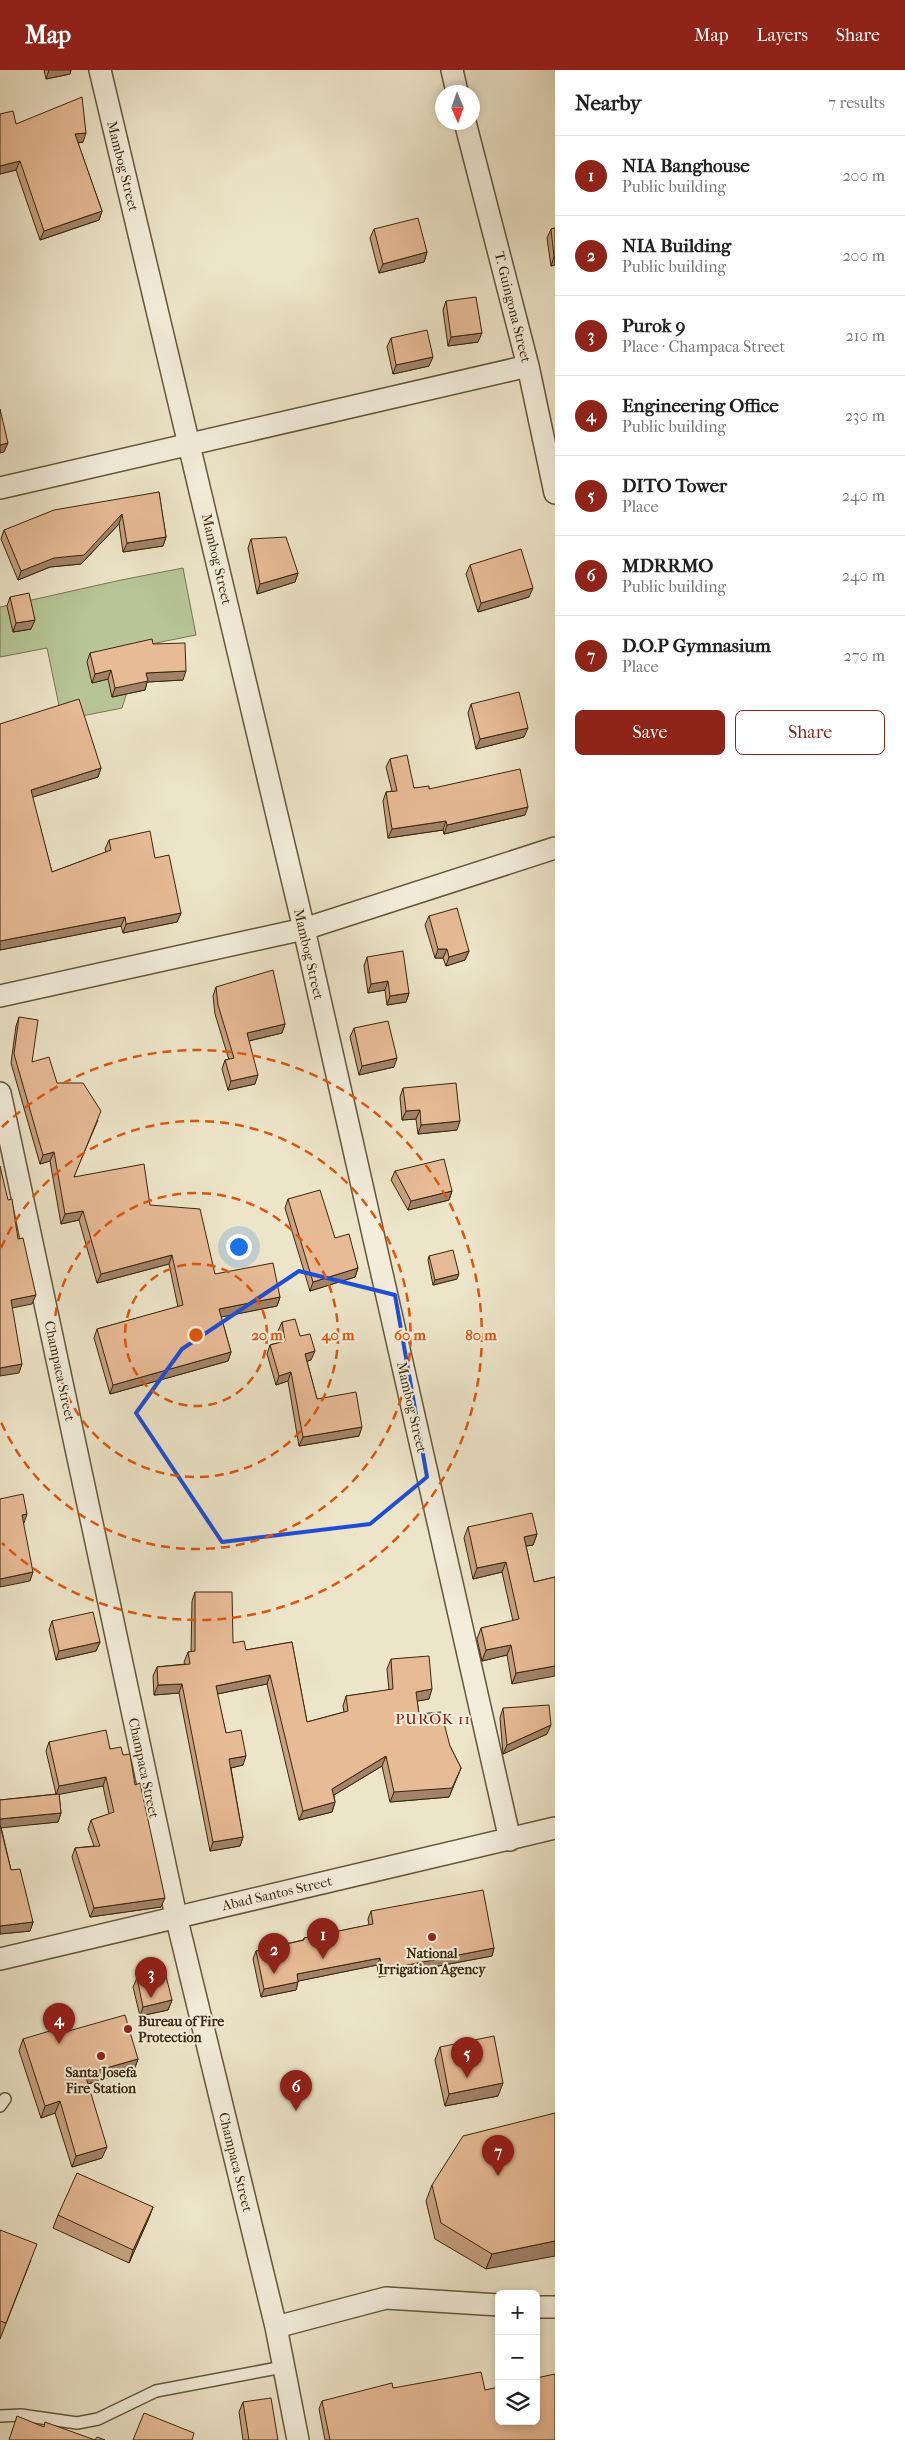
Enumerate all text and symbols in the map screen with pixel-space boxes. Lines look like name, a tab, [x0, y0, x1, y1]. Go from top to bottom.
text: Map	[25, 21, 71, 49]
text: Map	[694, 25, 728, 46]
text: Layers	[756, 25, 808, 46]
text: Share	[836, 25, 880, 46]
north arrow	[435, 85, 480, 130]
text: Nearby	[575, 91, 641, 115]
text: 7 results	[828, 93, 885, 112]
street label: Mambog Street	[103, 119, 142, 213]
text: NIA Banghouse	[622, 155, 750, 177]
text: 1	[588, 166, 594, 185]
text: 200 m	[842, 166, 885, 185]
text: Public building	[622, 177, 726, 196]
text: NIA Building	[622, 235, 731, 257]
text: 2	[587, 246, 595, 265]
text: 200 m	[842, 246, 885, 265]
street label: T. Guingona Street	[491, 250, 535, 364]
text: Public building	[622, 257, 726, 276]
text: Purok 9	[622, 315, 686, 337]
text: 3	[588, 326, 594, 345]
text: 210 m	[846, 326, 885, 345]
text: Place · Champaca Street	[622, 337, 785, 356]
text: Engineering Office	[622, 395, 779, 417]
text: 4	[586, 406, 596, 425]
text: 230 m	[845, 406, 885, 425]
text: Public building	[622, 417, 726, 436]
text: DITO Tower	[622, 475, 727, 497]
text: 5	[588, 486, 594, 505]
text: 240 m	[842, 486, 885, 505]
text: Place	[622, 497, 658, 516]
street label: Mambog Street	[198, 512, 235, 606]
text: MDRRMO	[622, 555, 713, 577]
text: 6	[587, 566, 595, 585]
text: 240 m	[842, 566, 885, 585]
text: Public building	[622, 577, 726, 596]
text: D.O.P Gymnasium	[622, 635, 771, 657]
text: 7	[587, 646, 595, 665]
text: 270 m	[844, 646, 885, 665]
text: Place	[622, 657, 658, 676]
button: Save	[575, 710, 725, 755]
button: Share	[735, 710, 885, 755]
street label: Mambog Street	[290, 907, 327, 1001]
your location	[226, 1234, 252, 1260]
street label: Champaca Street	[41, 1319, 78, 1423]
centre of rings	[187, 1326, 205, 1344]
text: 20 m	[251, 1326, 283, 1344]
text: 40 m	[321, 1326, 355, 1344]
text: 60 m	[394, 1326, 427, 1344]
text: 80 m	[465, 1326, 497, 1344]
street label: Mambog Street	[393, 1360, 430, 1454]
district label: PUROK 11	[395, 1710, 471, 1728]
street label: Champaca Street	[125, 1716, 162, 1820]
street label: Abad Santos Street	[219, 1873, 334, 1915]
pin: 1	[307, 1918, 339, 1959]
marker: National Irrigation Agency	[426, 1931, 438, 1943]
pin: 2	[258, 1933, 290, 1974]
place label: National Irrigation Agency	[378, 1945, 487, 1978]
pin: 3	[135, 1957, 167, 1998]
pin: 4	[43, 2003, 75, 2044]
place label: Bureau of Fire Protection	[138, 2013, 224, 2046]
marker: Bureau of Fire Protection	[122, 2023, 134, 2035]
pin: 5	[451, 2037, 483, 2078]
marker: Santa Josefa Fire Station	[95, 2050, 107, 2062]
place label: Santa Josefa Fire Station	[65, 2064, 137, 2097]
pin: 6	[280, 2070, 312, 2111]
street label: Champaca Street	[215, 2111, 256, 2214]
pin: 7	[482, 2135, 514, 2176]
map controls	[495, 2290, 540, 2425]
button: +	[495, 2290, 540, 2335]
button: −	[495, 2335, 540, 2380]
button: layers	[495, 2380, 540, 2425]

